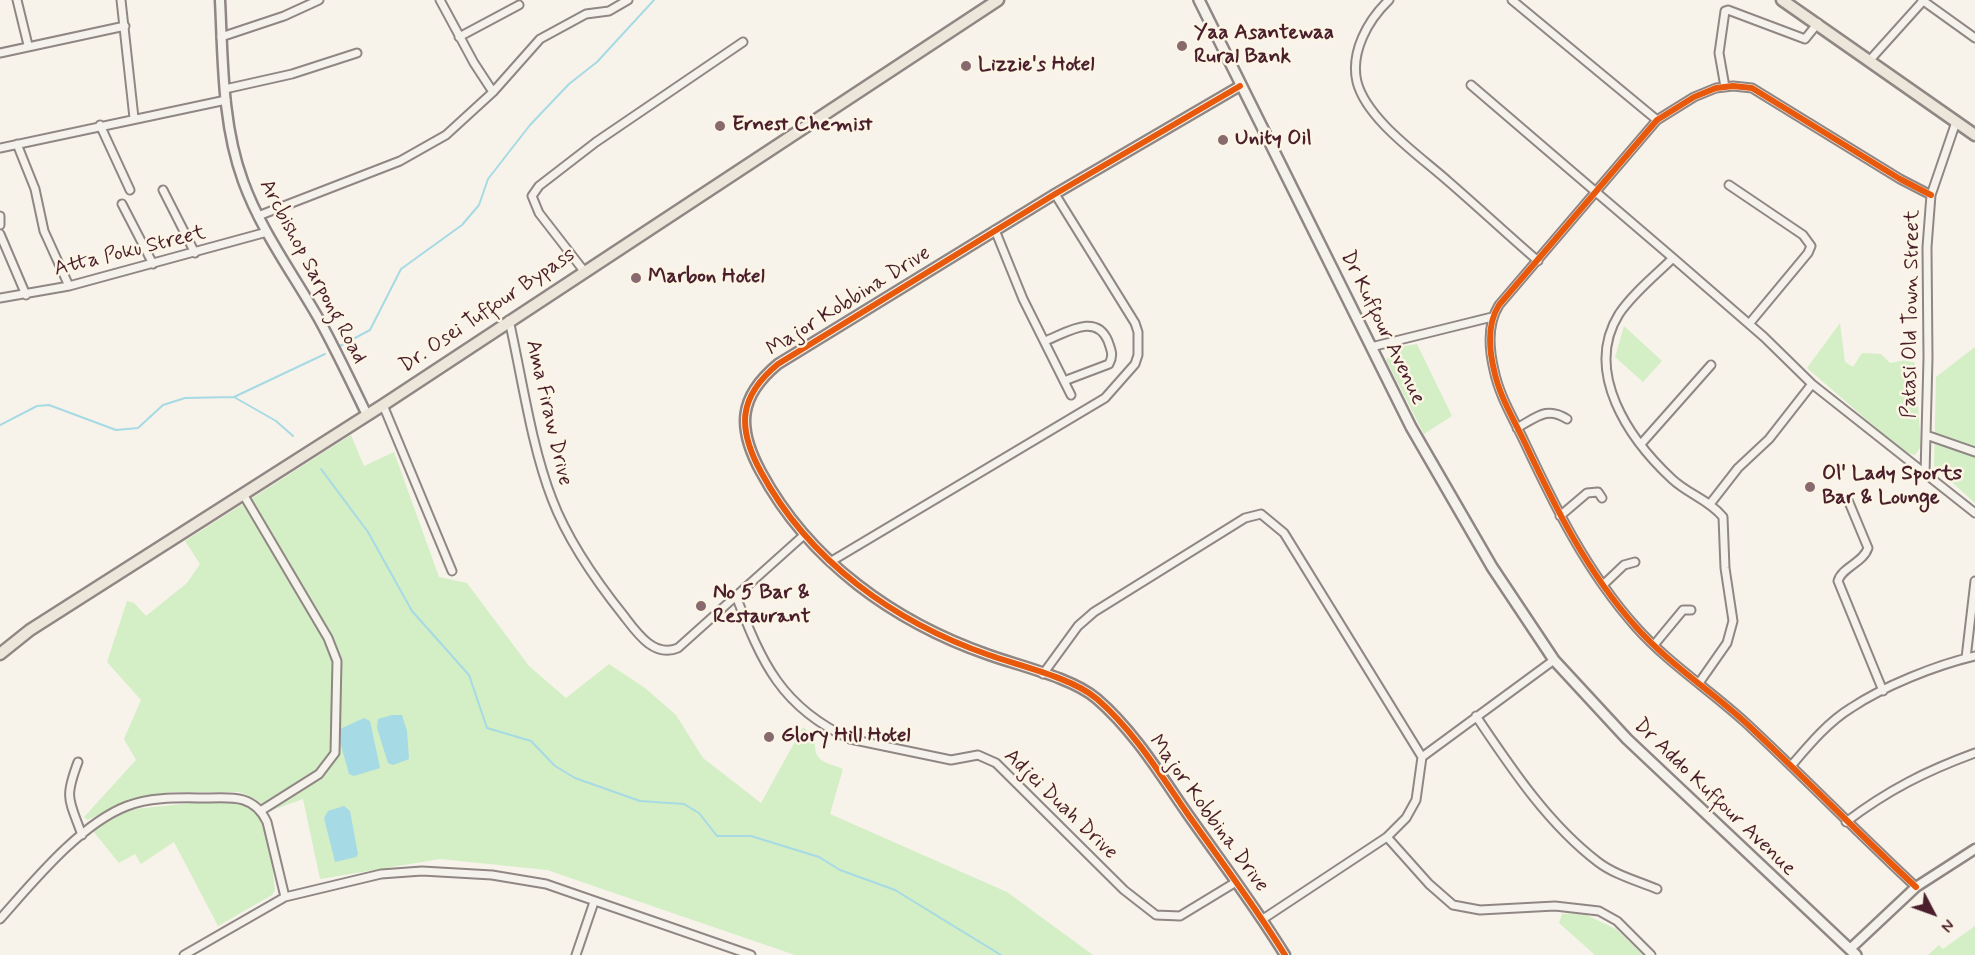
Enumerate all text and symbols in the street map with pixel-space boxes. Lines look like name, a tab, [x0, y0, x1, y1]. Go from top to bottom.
place label: Yaa Asantewaa Rural Bank	[1194, 21, 1334, 71]
marker: Yaa Asantewaa Rural Bank	[1175, 39, 1189, 53]
place label: Lizzie's Hotel	[978, 53, 1094, 79]
marker: Lizzie's Hotel	[959, 59, 973, 73]
place label: Ernest Chemist	[732, 113, 872, 139]
marker: Ernest Chemist	[713, 119, 727, 133]
place label: Unity Oil	[1235, 127, 1312, 153]
marker: Unity Oil	[1216, 133, 1230, 147]
street label: Arcbishop Sarpong Road	[253, 175, 371, 369]
street label: Patasi Old Town Street	[1898, 209, 1926, 419]
street label: Atta Poku Street	[52, 221, 208, 283]
street label: Major Kobbina Drive	[762, 241, 936, 363]
street label: Dr. Osei Tuffour Bypass	[395, 243, 581, 379]
street label: Dr Kuffour Avenue	[1334, 247, 1430, 409]
place label: Marbon Hotel	[648, 265, 765, 291]
marker: Marbon Hotel	[629, 271, 643, 285]
street label: Ama Firaw Drive	[519, 338, 577, 488]
place label: Ol' Lady Sports Bar & Lounge	[1822, 462, 1962, 512]
marker: Ol' Lady Sports Bar & Lounge	[1803, 480, 1817, 494]
place label: No 5 Bar & Restaurant	[713, 581, 811, 631]
marker: No 5 Bar & Restaurant	[694, 599, 708, 613]
street label: Dr Addo Kuffour Avenue	[1627, 714, 1801, 882]
place label: Glory Hill Hotel	[781, 724, 911, 750]
marker: Glory Hill Hotel	[762, 730, 776, 744]
street label: Major Kobbina Drive	[1142, 730, 1274, 898]
street label: Adjei Duah Drive	[998, 744, 1122, 866]
north arrow	[1903, 883, 1963, 943]
text: N	[1936, 914, 1958, 936]

